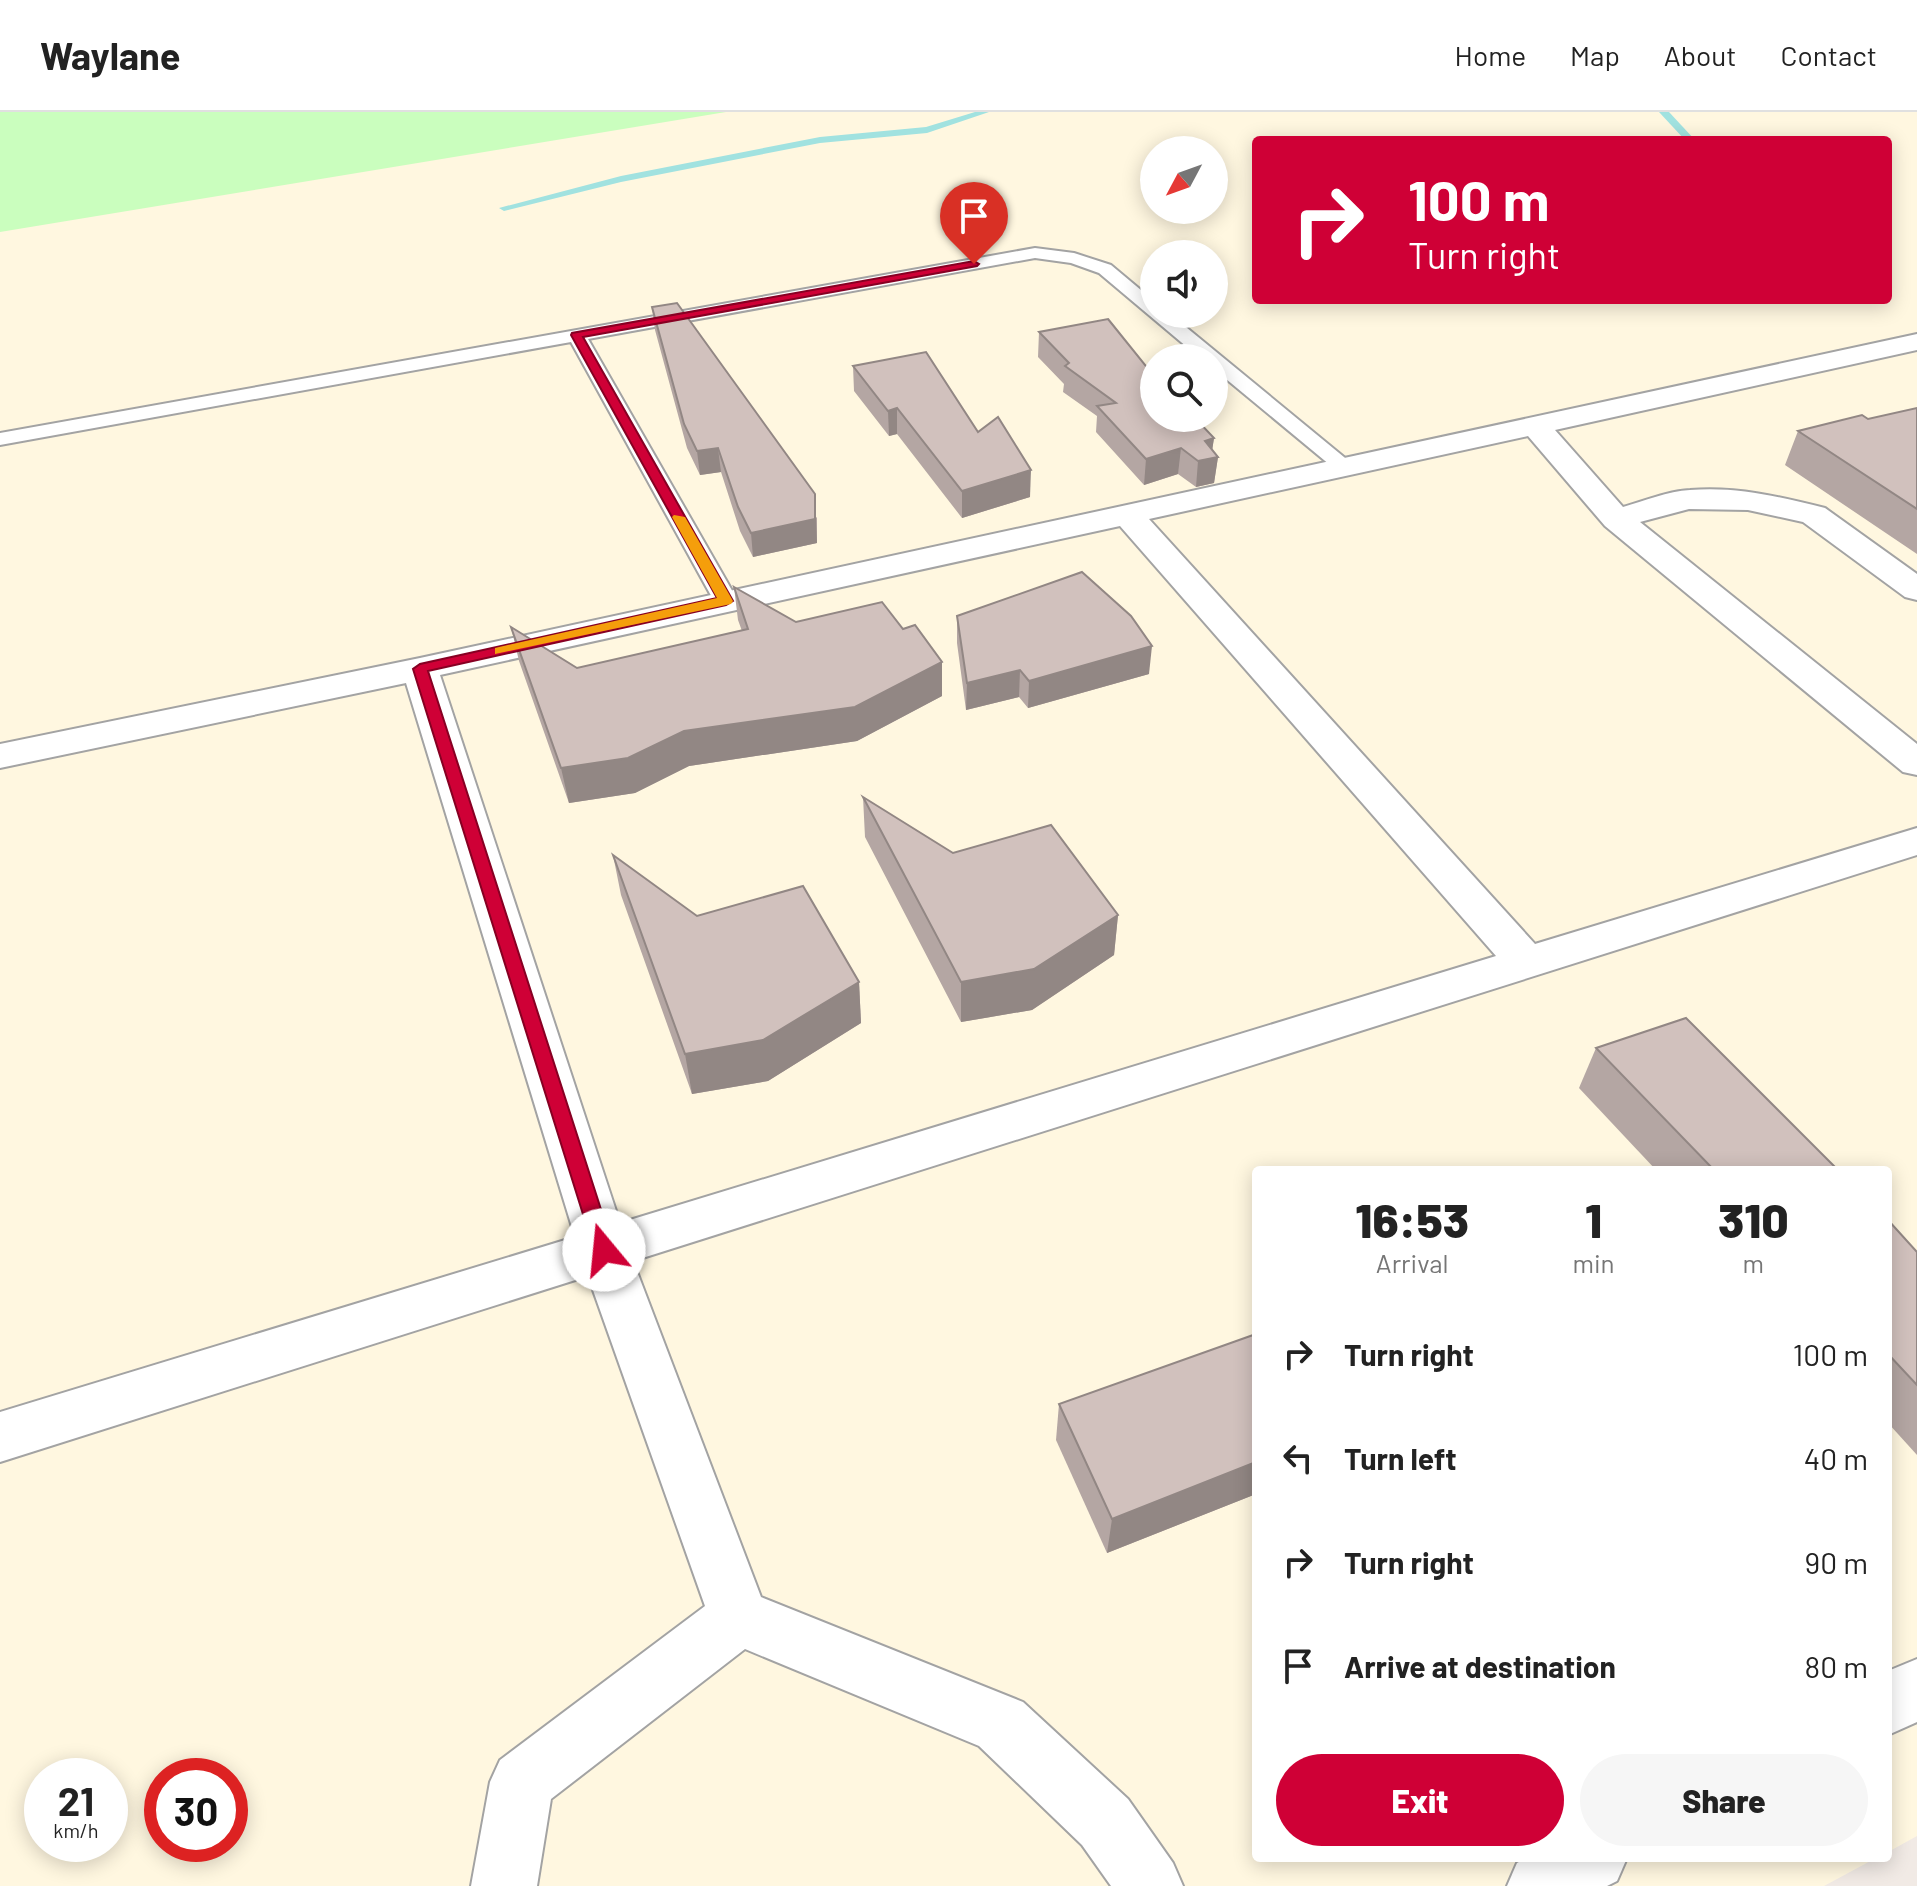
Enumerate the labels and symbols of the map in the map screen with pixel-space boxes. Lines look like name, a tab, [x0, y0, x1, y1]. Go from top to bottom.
north arrow	[1140, 136, 1228, 224]
pin	[940, 182, 1008, 264]
position arrow	[562, 1208, 646, 1292]
speed limit sign: 30	[144, 1758, 248, 1862]

